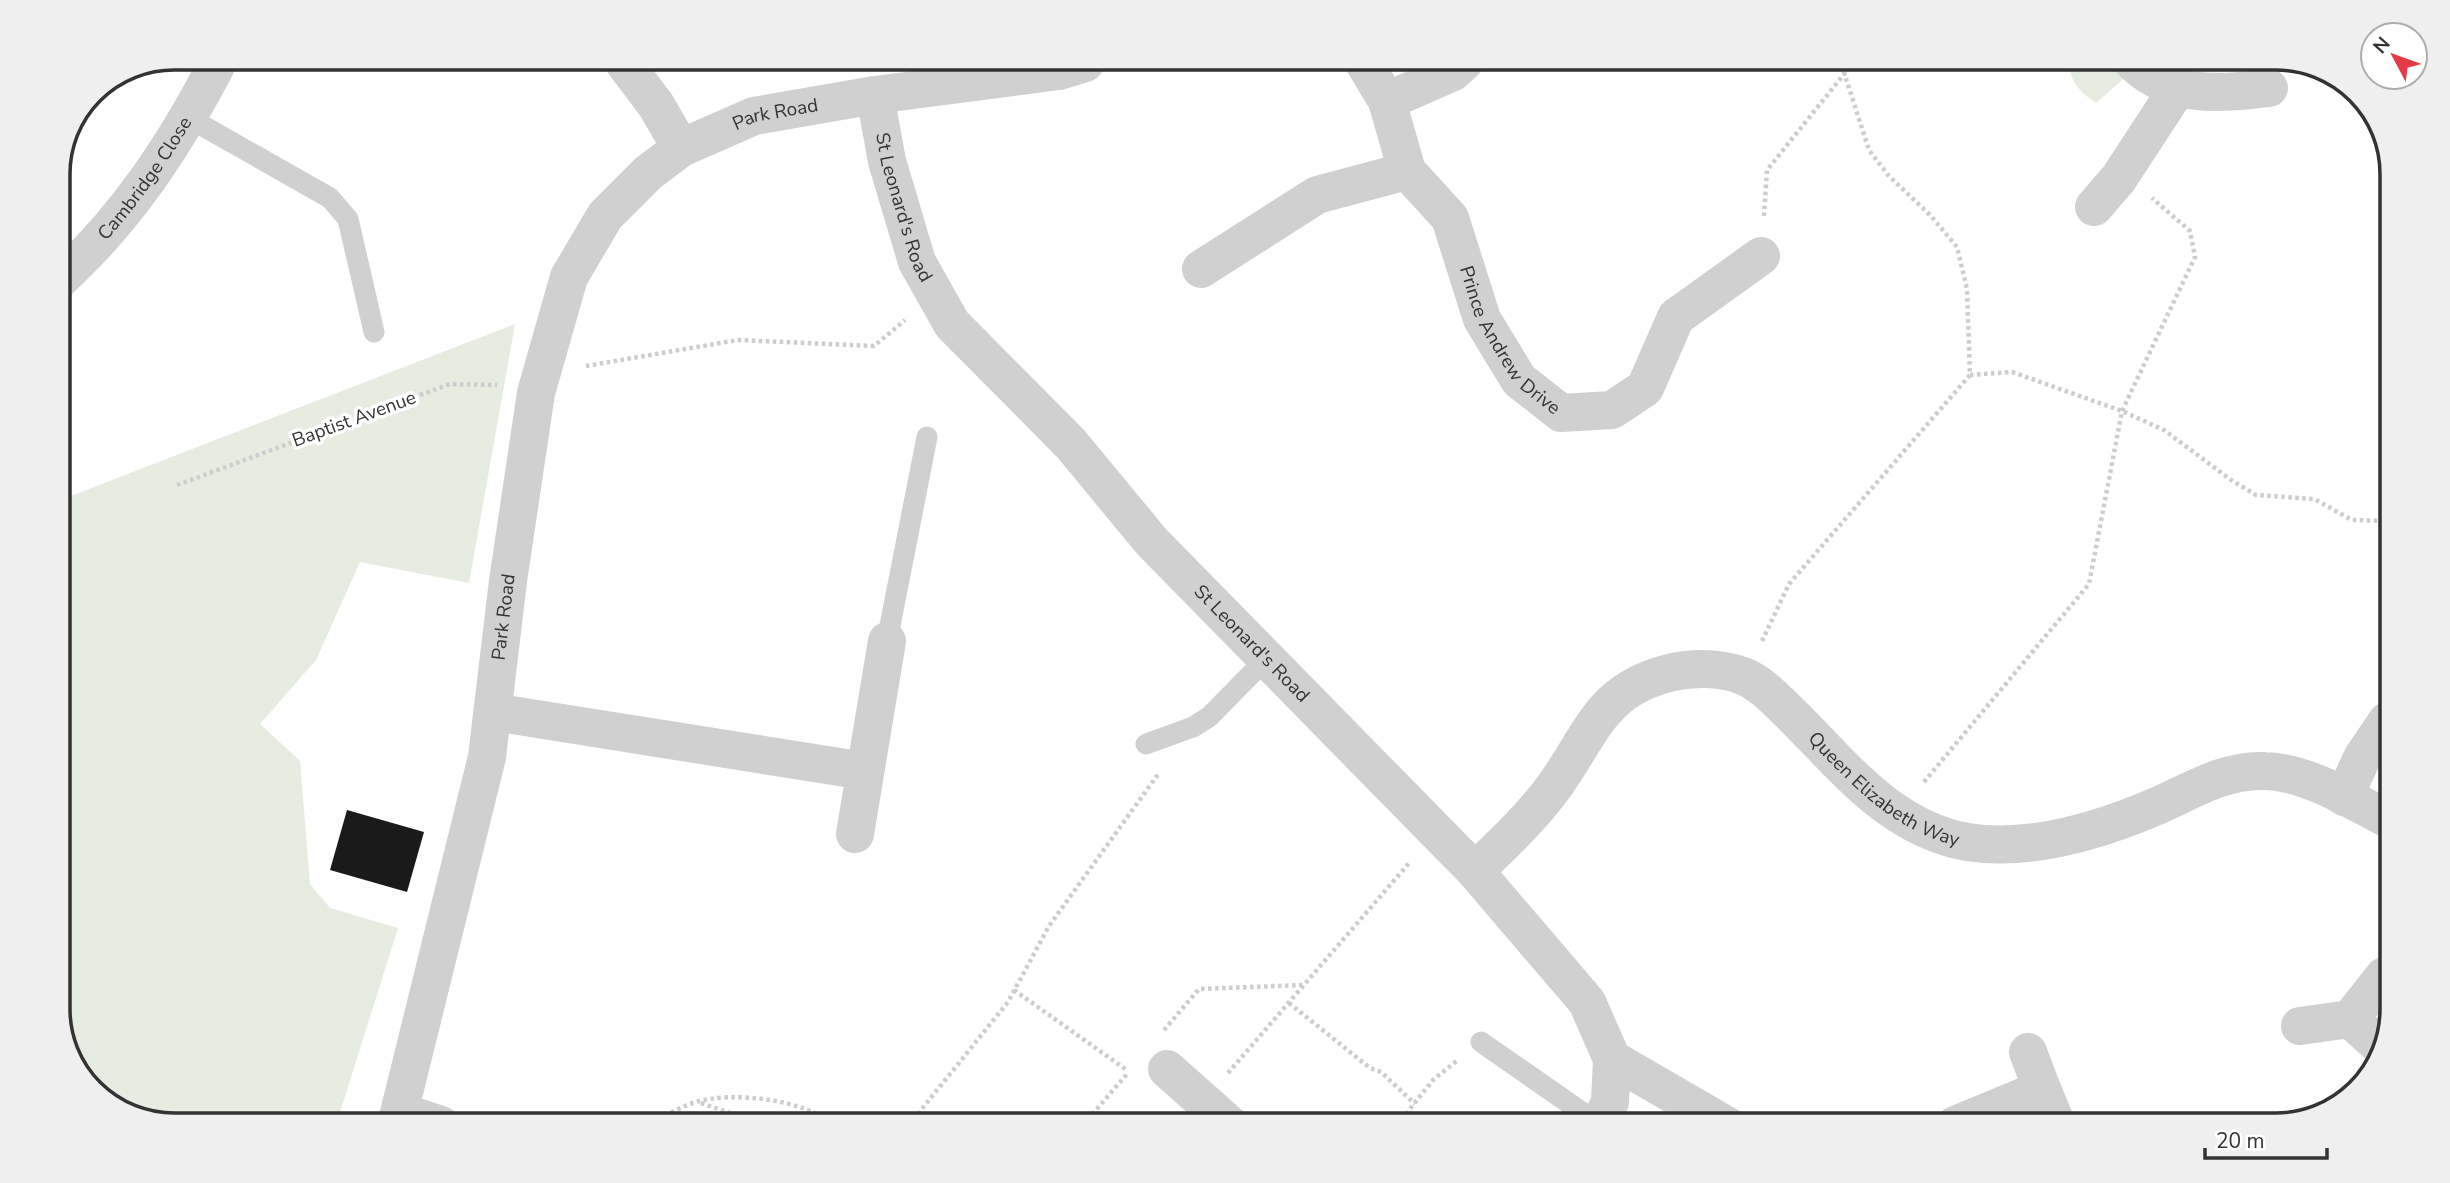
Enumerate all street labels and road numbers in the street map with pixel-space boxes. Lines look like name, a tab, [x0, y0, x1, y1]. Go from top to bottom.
street label: Park Road	[728, 92, 820, 137]
street label: Cambridge Close	[92, 112, 198, 246]
street label: St Leonard's Road	[869, 130, 939, 287]
street label: Prince Andrew Drive	[1453, 263, 1566, 421]
street label: Baptist Avenue	[288, 385, 420, 453]
street label: Park Road	[486, 572, 522, 662]
street label: St Leonard's Road	[1188, 579, 1315, 708]
street label: Queen Elizabeth Way	[1802, 726, 1963, 853]

